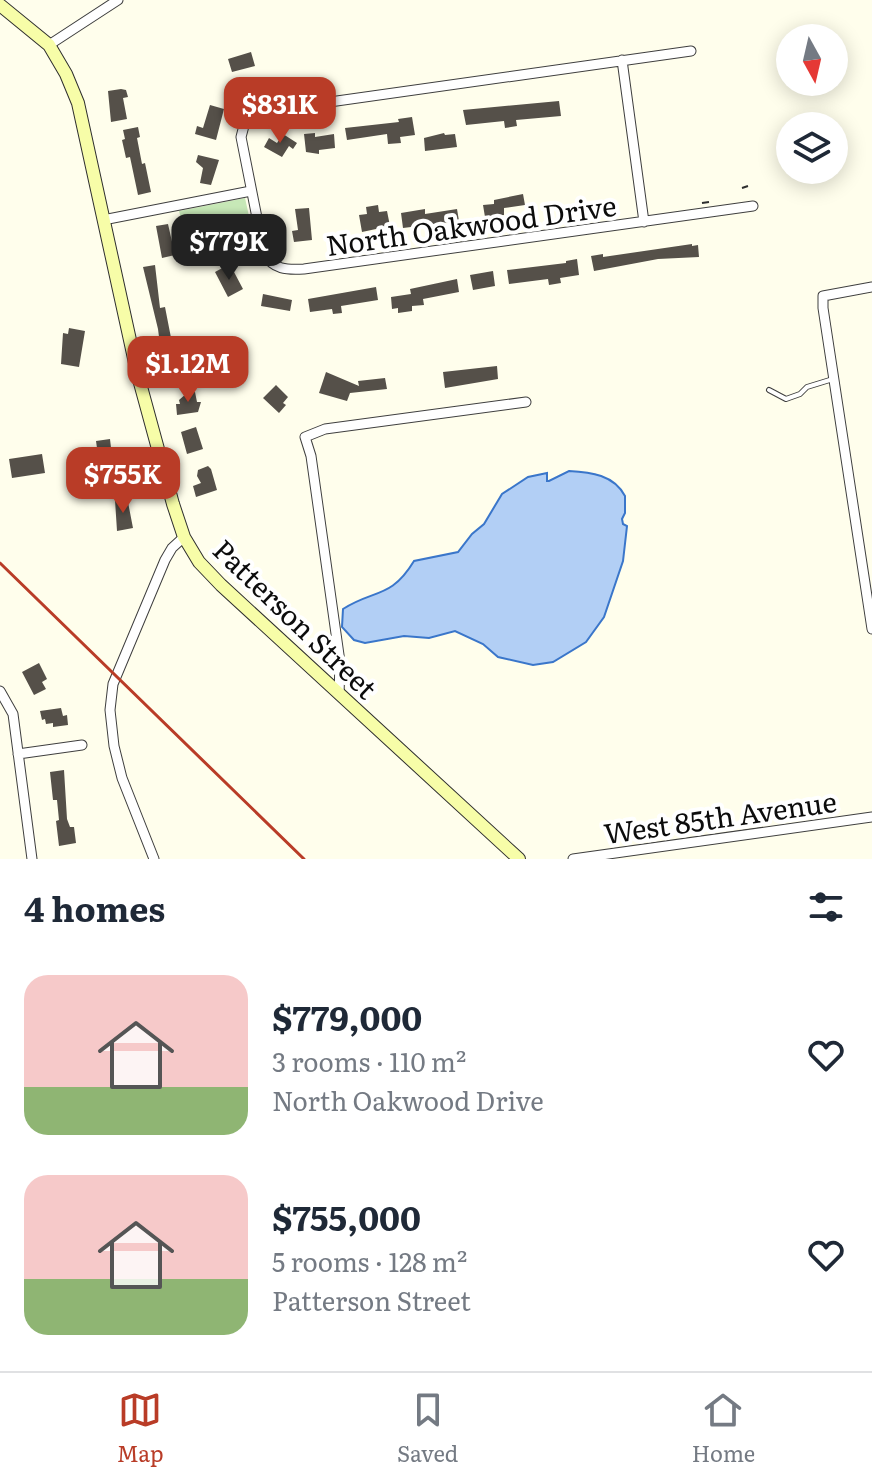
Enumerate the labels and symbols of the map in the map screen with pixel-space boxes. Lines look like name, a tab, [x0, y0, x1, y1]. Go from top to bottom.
north arrow	[776, 24, 848, 96]
pin: $831K	[224, 77, 336, 145]
street label: North Oakwood Drive	[323, 183, 619, 265]
pin: $779K	[173, 214, 285, 282]
pin: $1.12M	[123, 336, 253, 404]
pin: $755K	[67, 447, 179, 515]
street label: Patterson Street	[204, 529, 388, 708]
street label: West 85th Avenue	[601, 779, 839, 853]

